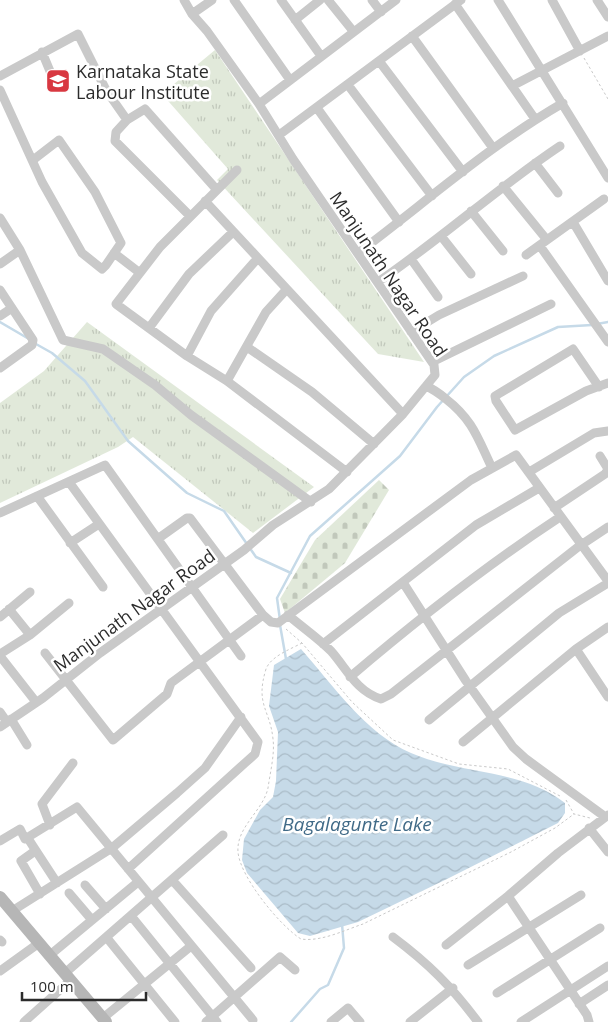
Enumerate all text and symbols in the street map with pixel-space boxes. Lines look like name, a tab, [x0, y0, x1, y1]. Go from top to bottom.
place label: Karnataka State Labour Institute	[76, 59, 210, 104]
school or university icon: Karnataka State Labour Institute	[45, 68, 71, 94]
street label: Manjunath Nagar Road	[325, 187, 453, 361]
street label: Manjunath Nagar Road	[48, 543, 220, 677]
water label: Bagalagunte Lake	[282, 811, 432, 837]
scale bar	[22, 970, 146, 1002]
text: 100 m	[30, 976, 74, 996]

